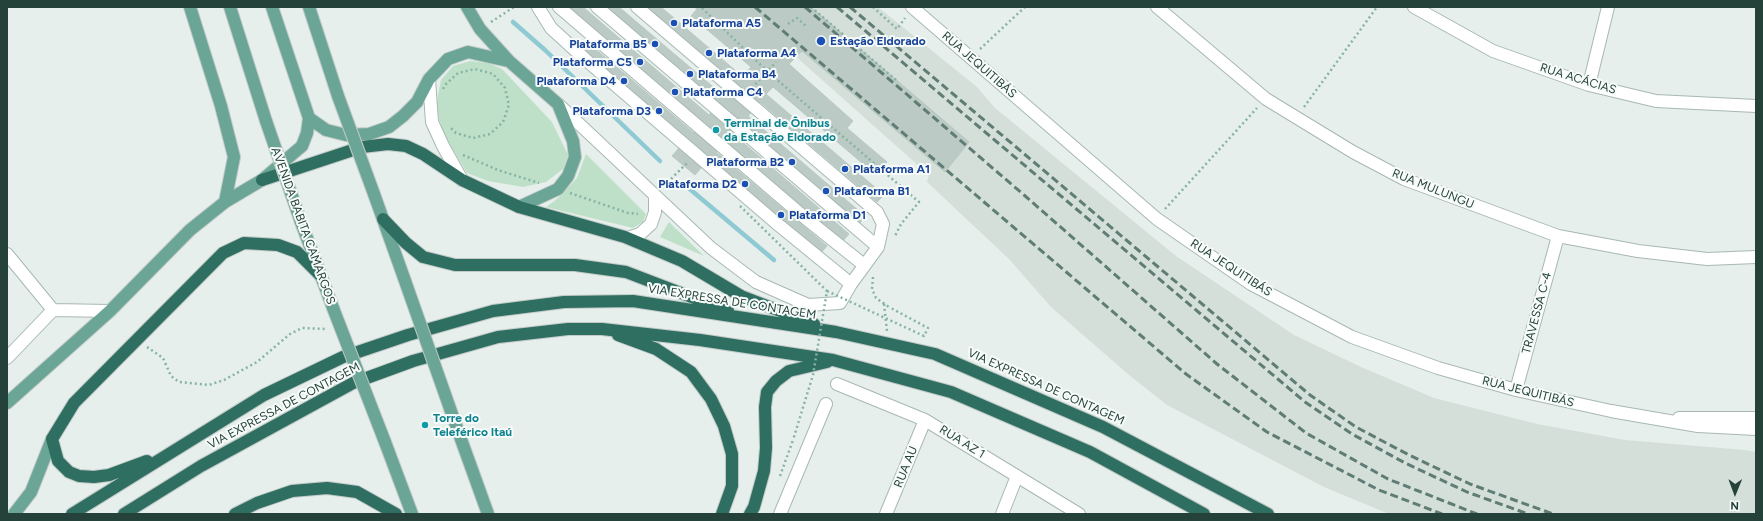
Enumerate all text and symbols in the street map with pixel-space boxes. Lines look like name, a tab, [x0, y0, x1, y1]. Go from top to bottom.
place label: Plataforma A5	[682, 16, 761, 30]
marker: Plataforma A5	[669, 18, 679, 28]
street label: RUA JEQUITIBÁS	[939, 29, 1019, 101]
place label: Estação Eldorado	[830, 34, 926, 48]
marker: Estação Eldorado	[815, 35, 827, 47]
place label: Plataforma B5	[569, 37, 647, 51]
marker: Plataforma B5	[650, 39, 660, 49]
place label: Plataforma A4	[717, 46, 797, 60]
marker: Plataforma A4	[704, 48, 714, 58]
place label: Plataforma C5	[553, 55, 632, 69]
marker: Plataforma C5	[635, 57, 645, 67]
street label: RUA ACÁCIAS	[1538, 61, 1618, 97]
place label: Plataforma B4	[698, 67, 776, 81]
marker: Plataforma B4	[685, 69, 695, 79]
place label: Plataforma D4	[537, 74, 616, 88]
marker: Plataforma D4	[619, 76, 629, 86]
place label: Plataforma C4	[683, 85, 763, 99]
marker: Plataforma C4	[670, 87, 680, 97]
place label: Plataforma D3	[572, 104, 651, 118]
marker: Plataforma D3	[654, 106, 664, 116]
place label: Terminal de Ônibus da Estação Eldorado	[724, 116, 836, 144]
marker: Terminal de Ônibus da Estação Eldorado	[711, 125, 721, 135]
street label: AVENIDA BABITA CAMARGOS	[268, 145, 338, 307]
place label: Plataforma B2	[706, 155, 784, 169]
marker: Plataforma B2	[787, 157, 797, 167]
place label: Plataforma A1	[853, 162, 930, 176]
marker: Plataforma A1	[840, 164, 850, 174]
street label: RUA MULUNGU	[1390, 166, 1476, 212]
place label: Plataforma D2	[658, 177, 737, 191]
marker: Plataforma D2	[740, 179, 750, 189]
place label: Plataforma B1	[834, 184, 910, 198]
marker: Plataforma B1	[821, 186, 831, 196]
place label: Plataforma D1	[789, 208, 866, 222]
marker: Plataforma D1	[776, 210, 786, 220]
street label: RUA JEQUITIBÁS	[1188, 236, 1274, 300]
street label: TRAVESSA C-4	[1519, 271, 1555, 355]
street label: VIA EXPRESSA DE CONTAGEM	[647, 282, 817, 322]
street label: VIA EXPRESSA DE CONTAGEM	[965, 346, 1127, 428]
street label: VIA EXPRESSA DE CONTAGEM	[206, 360, 362, 452]
street label: RUA JEQUITIBÁS	[1481, 374, 1575, 410]
place label: Torre do Teleférico Itaú	[433, 411, 512, 439]
marker: Torre do Teleférico Itaú	[420, 420, 430, 430]
street label: RUA AZ 1	[937, 422, 987, 462]
street label: RUA AU	[891, 444, 921, 490]
north arrow	[1715, 473, 1755, 513]
text: N	[1730, 499, 1739, 512]

